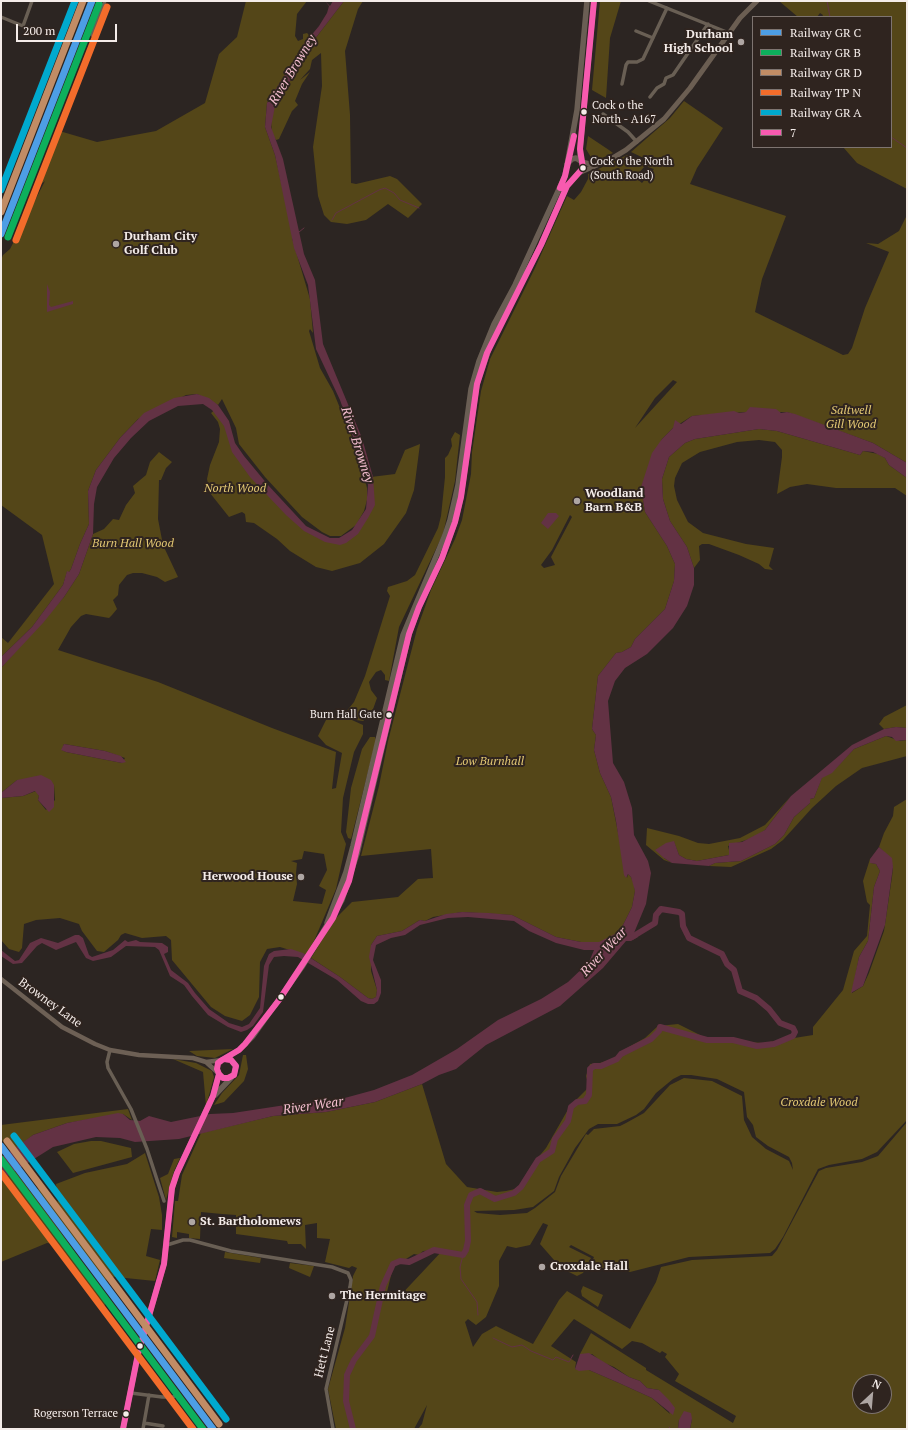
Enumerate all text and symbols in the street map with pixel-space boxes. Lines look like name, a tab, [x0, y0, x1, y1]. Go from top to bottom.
scale bar	[18, 16, 119, 42]
legend	[752, 16, 892, 148]
text: 200 m	[23, 23, 55, 38]
text: Railway GR C	[790, 25, 861, 40]
place label: Durham High School	[664, 28, 733, 56]
water label: River Browney	[266, 32, 320, 108]
marker: Durham High School	[736, 37, 746, 47]
text: Railway GR B	[790, 45, 861, 60]
text: Railway GR D	[790, 65, 862, 80]
text: Railway TP N	[790, 85, 861, 100]
place label: Cock o the North - A167	[592, 99, 656, 125]
text: Railway GR A	[790, 105, 862, 120]
marker: Cock o the North - A167	[579, 107, 589, 117]
text: 7	[790, 125, 796, 140]
place label: Cock o the North (South Road)	[590, 155, 673, 181]
marker: Cock o the North (South Road)	[578, 163, 588, 173]
place label: Durham City Golf Club	[124, 230, 197, 258]
marker: Durham City Golf Club	[111, 239, 121, 249]
park label: Saltwell Gill Wood	[826, 404, 876, 432]
water label: River Browney	[337, 405, 377, 485]
park label: North Wood	[204, 482, 266, 496]
place label: Woodland Barn B&B	[585, 487, 643, 515]
marker: Woodland Barn B&B	[572, 496, 582, 506]
park label: Burn Hall Wood	[92, 537, 174, 551]
place label: Burn Hall Gate	[310, 708, 382, 722]
marker: Burn Hall Gate	[384, 710, 394, 720]
park label: Low Burnhall	[456, 755, 524, 769]
place label: Herwood House	[202, 870, 293, 884]
marker: Herwood House	[296, 872, 306, 882]
water label: River Wear	[578, 924, 630, 980]
street label: Browney Lane	[15, 975, 85, 1031]
unlabelled marker	[276, 992, 286, 1002]
water label: River Wear	[282, 1094, 344, 1118]
park label: Croxdale Wood	[780, 1096, 858, 1110]
place label: St. Bartholomews	[200, 1215, 301, 1229]
marker: St. Bartholomews	[187, 1217, 197, 1227]
place label: Croxdale Hall	[550, 1260, 628, 1274]
marker: Croxdale Hall	[537, 1262, 547, 1272]
place label: The Hermitage	[340, 1289, 426, 1303]
marker: The Hermitage	[327, 1291, 337, 1301]
street label: Hett Lane	[312, 1325, 338, 1379]
unlabelled marker	[135, 1341, 145, 1351]
north arrow	[852, 1374, 892, 1414]
text: N	[870, 1376, 884, 1392]
place label: Rogerson Terrace	[33, 1407, 118, 1421]
marker: Rogerson Terrace	[121, 1409, 131, 1419]

